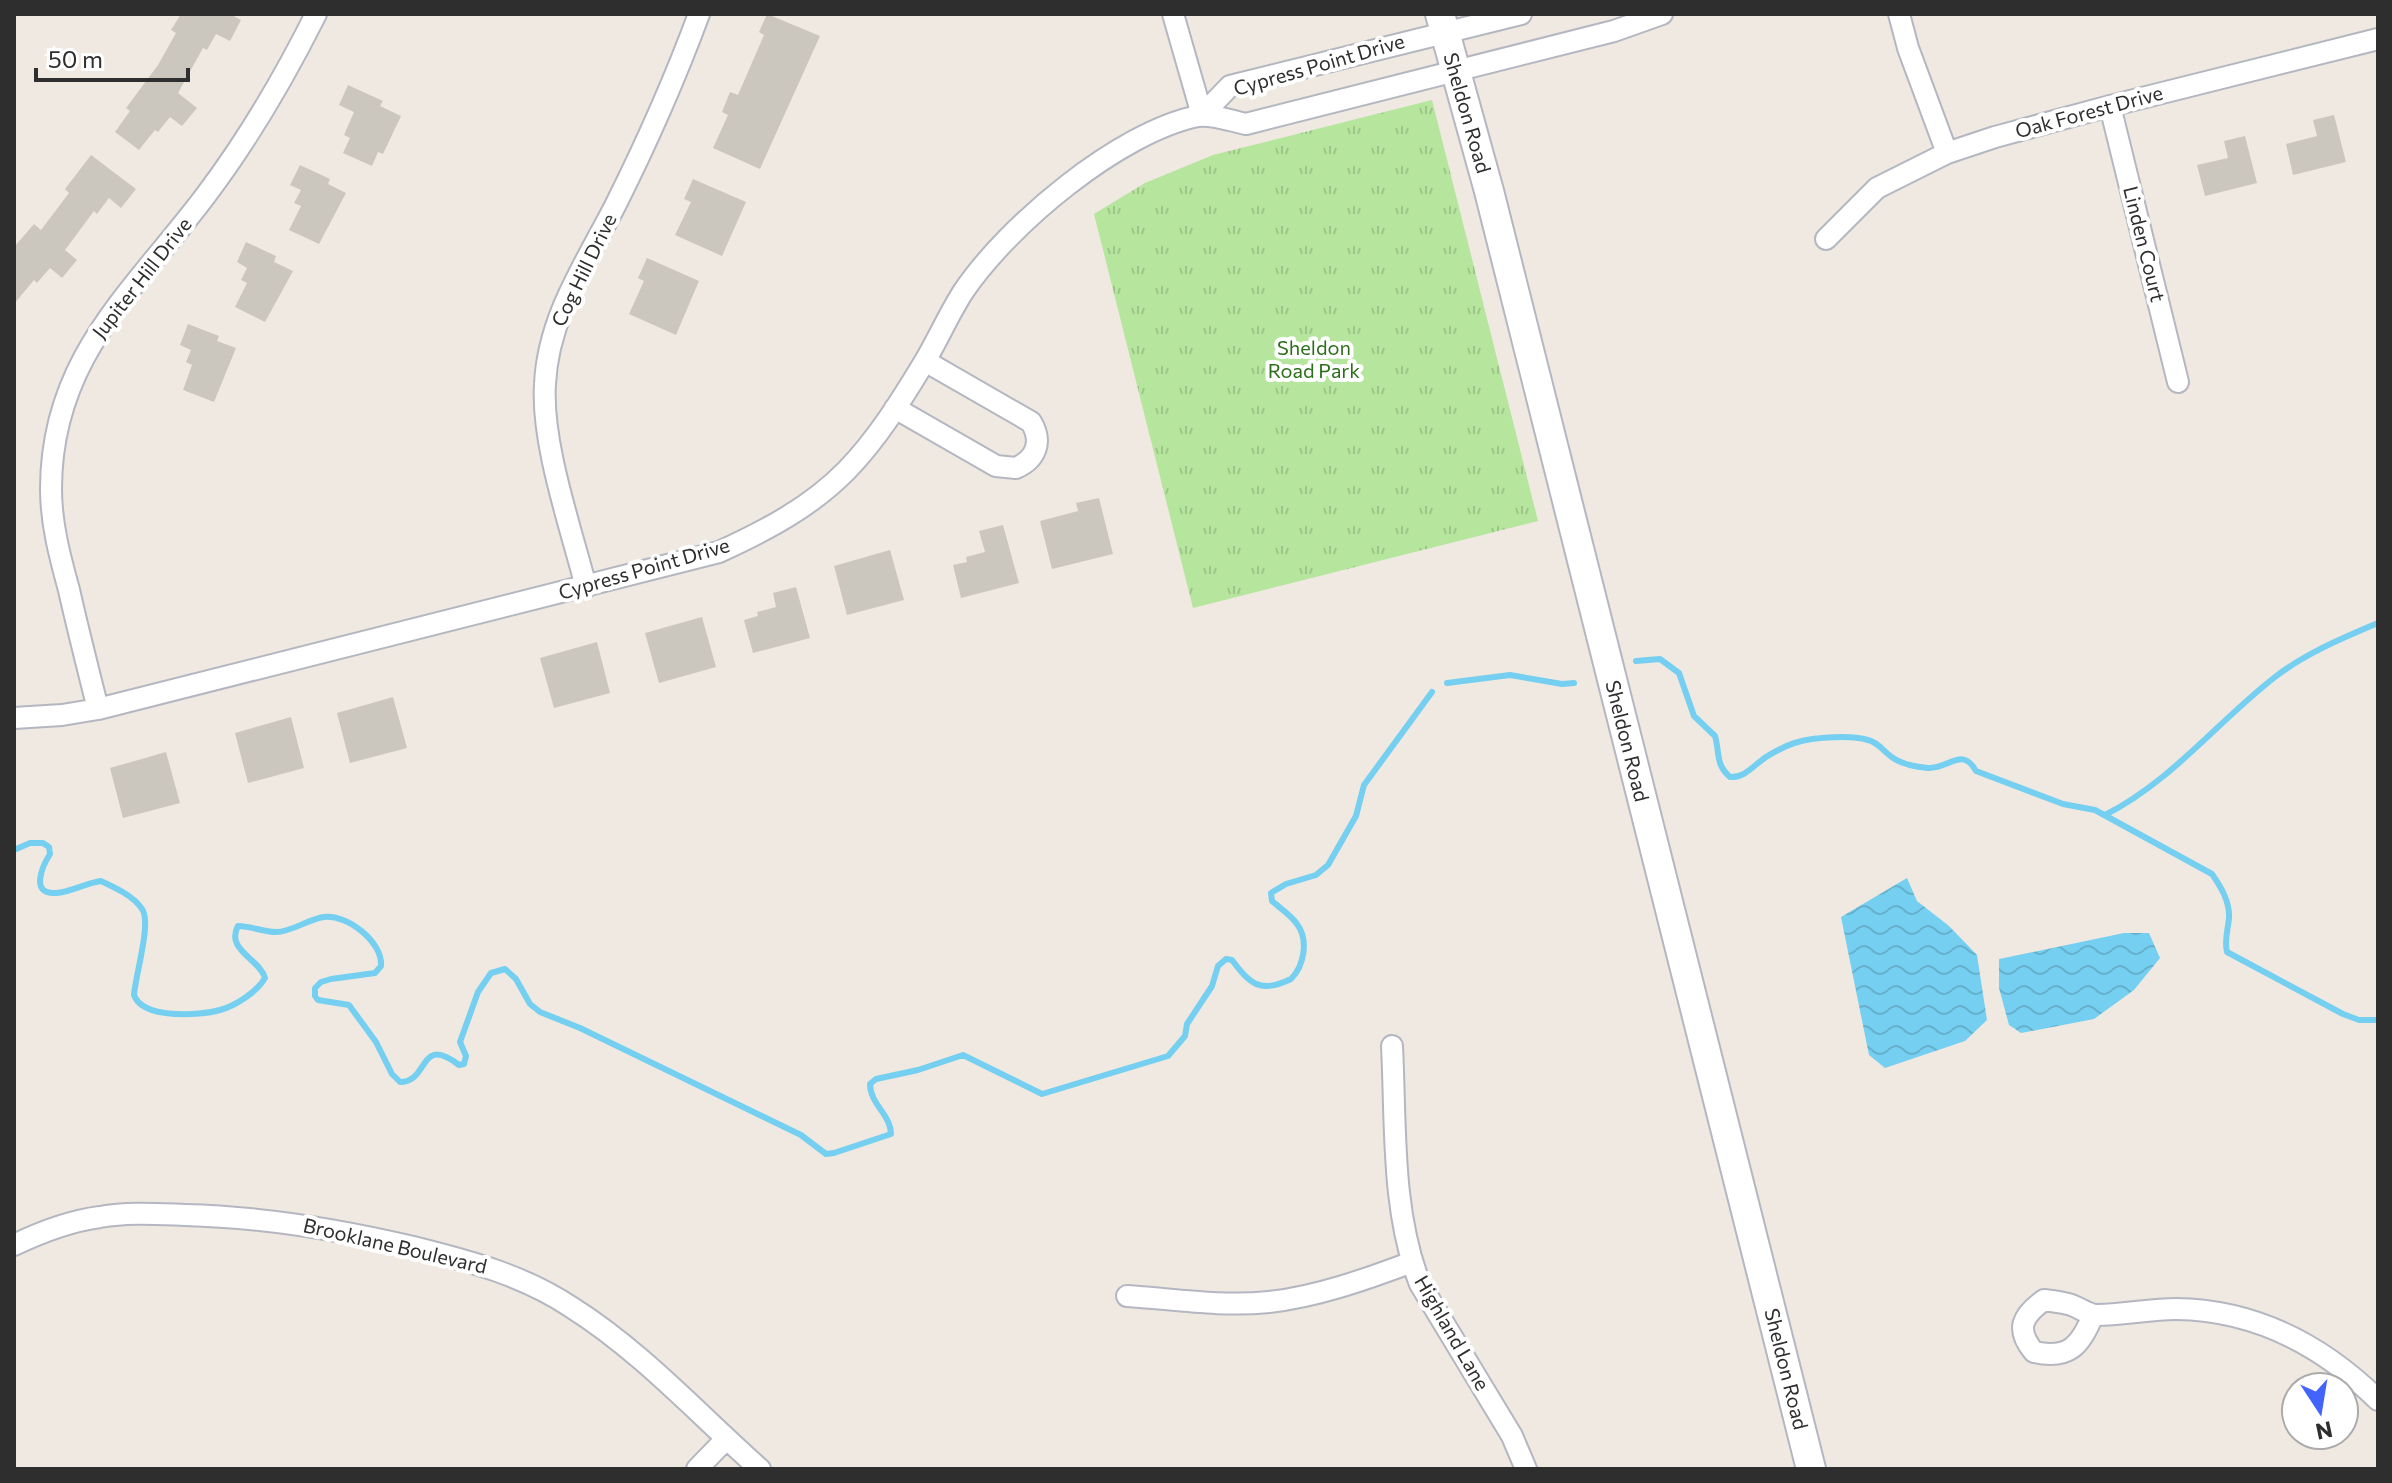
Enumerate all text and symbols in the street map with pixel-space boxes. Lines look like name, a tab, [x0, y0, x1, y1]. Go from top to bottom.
street label: Cypress Point Drive	[1230, 28, 1407, 100]
scale bar	[36, 32, 188, 82]
text: 50 m	[48, 44, 103, 73]
street label: Sheldon Road	[1439, 50, 1497, 176]
street label: Oak Forest Drive	[2012, 80, 2165, 142]
street label: Linden Court	[2119, 183, 2171, 304]
street label: Cog Hill Drive	[545, 209, 621, 330]
street label: Jupiter Hill Drive	[87, 212, 196, 343]
park label: Sheldon Road Park	[1268, 335, 1360, 382]
street label: Cypress Point Drive	[555, 532, 732, 604]
street label: Sheldon Road	[1601, 678, 1655, 804]
street label: Brooklane Boulevard	[301, 1212, 489, 1278]
street label: Highland Lane	[1410, 1271, 1495, 1394]
street label: Sheldon Road	[1760, 1306, 1814, 1432]
north arrow	[2280, 1371, 2360, 1451]
text: N	[2313, 1416, 2335, 1446]

